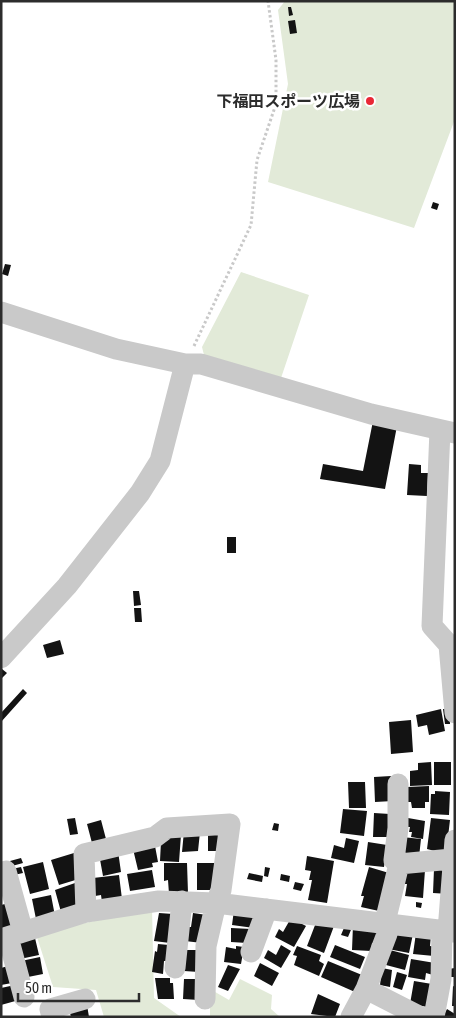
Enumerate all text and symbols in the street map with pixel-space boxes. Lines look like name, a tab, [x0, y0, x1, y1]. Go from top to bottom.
place label: 下福田スポーツ広場	[216, 92, 360, 110]
marker: 下福田スポーツ広場	[364, 95, 376, 107]
scale bar	[18, 970, 139, 1002]
text: 50 m	[25, 979, 52, 996]

